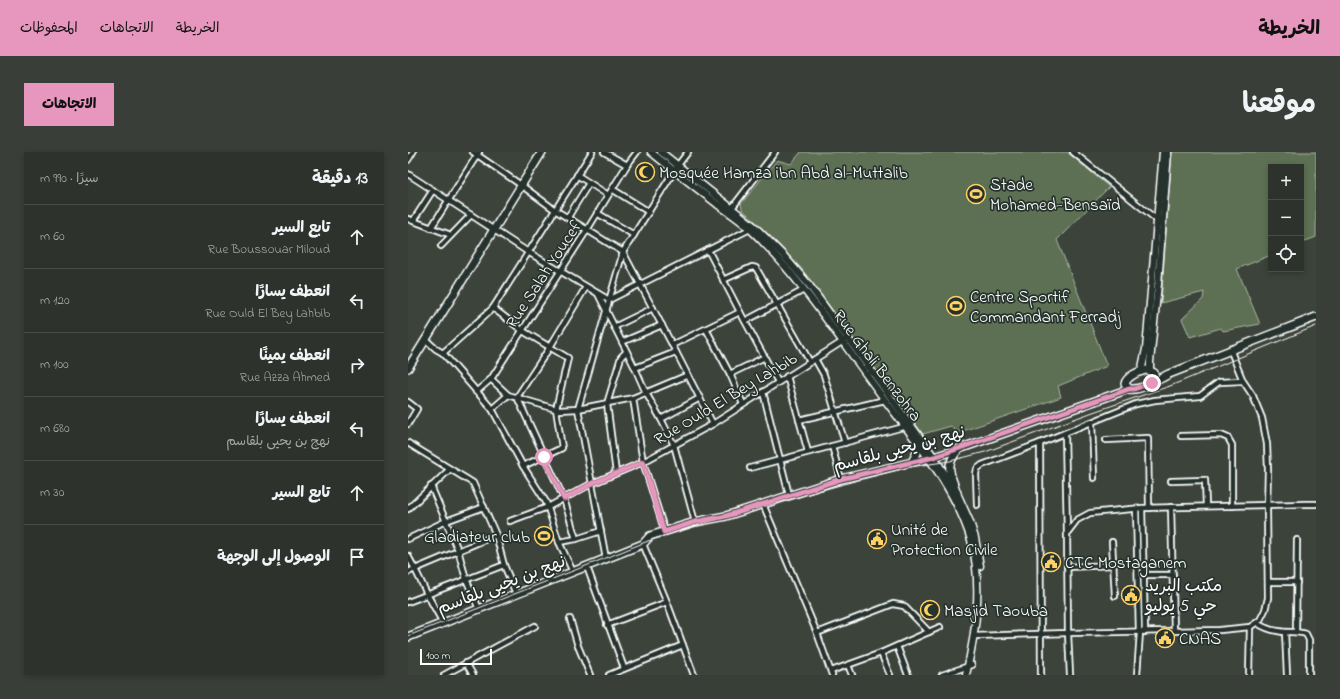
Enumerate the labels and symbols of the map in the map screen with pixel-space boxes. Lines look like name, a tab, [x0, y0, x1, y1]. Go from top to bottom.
mosque icon: Mosquée Hamza ibn Abd al-Muttalib	[634, 161, 656, 183]
place label: Mosquée Hamza ibn Abd al-Muttalib	[659, 161, 908, 186]
place label: Stade Mohamed-Bensaïd	[990, 173, 1121, 218]
sports icon: Stade Mohamed-Bensaïd	[965, 183, 987, 205]
street label: Rue Salah Youcef	[500, 216, 589, 334]
place label: Centre Sportif Commandant Ferradj	[970, 285, 1121, 330]
sports icon: Centre Sportif Commandant Ferradj	[945, 295, 967, 317]
street label: Rue Ghali Benzohra	[826, 305, 927, 427]
street label: Rue Ould El Bey Lahbib	[649, 347, 803, 453]
route end	[1143, 374, 1161, 392]
street label: نهج بن يحيى بلقاسم	[831, 420, 968, 479]
route start	[535, 448, 553, 466]
place label: Unité de Protection Civile	[891, 518, 998, 563]
place label: Gladiateur club	[424, 525, 530, 550]
sports icon: Gladiateur club	[533, 525, 555, 547]
public building icon: Unité de Protection Civile	[866, 528, 888, 550]
street label: نهج بن يحيى بلقاسم	[434, 549, 569, 621]
public building icon: CTC Mostaganem	[1040, 551, 1062, 573]
place label: CTC Mostaganem	[1065, 551, 1186, 578]
place label: مكتب البريد حي 5 يوليو	[1144, 574, 1222, 620]
public building icon: مكتب البريد حي 5 يوليو	[1120, 584, 1142, 606]
mosque icon: Masjid Taouba	[919, 599, 941, 621]
place label: Masjid Taouba	[944, 599, 1048, 624]
public building icon: CNAS	[1154, 627, 1176, 649]
place label: CNAS	[1179, 627, 1221, 652]
scale bar	[420, 647, 492, 666]

